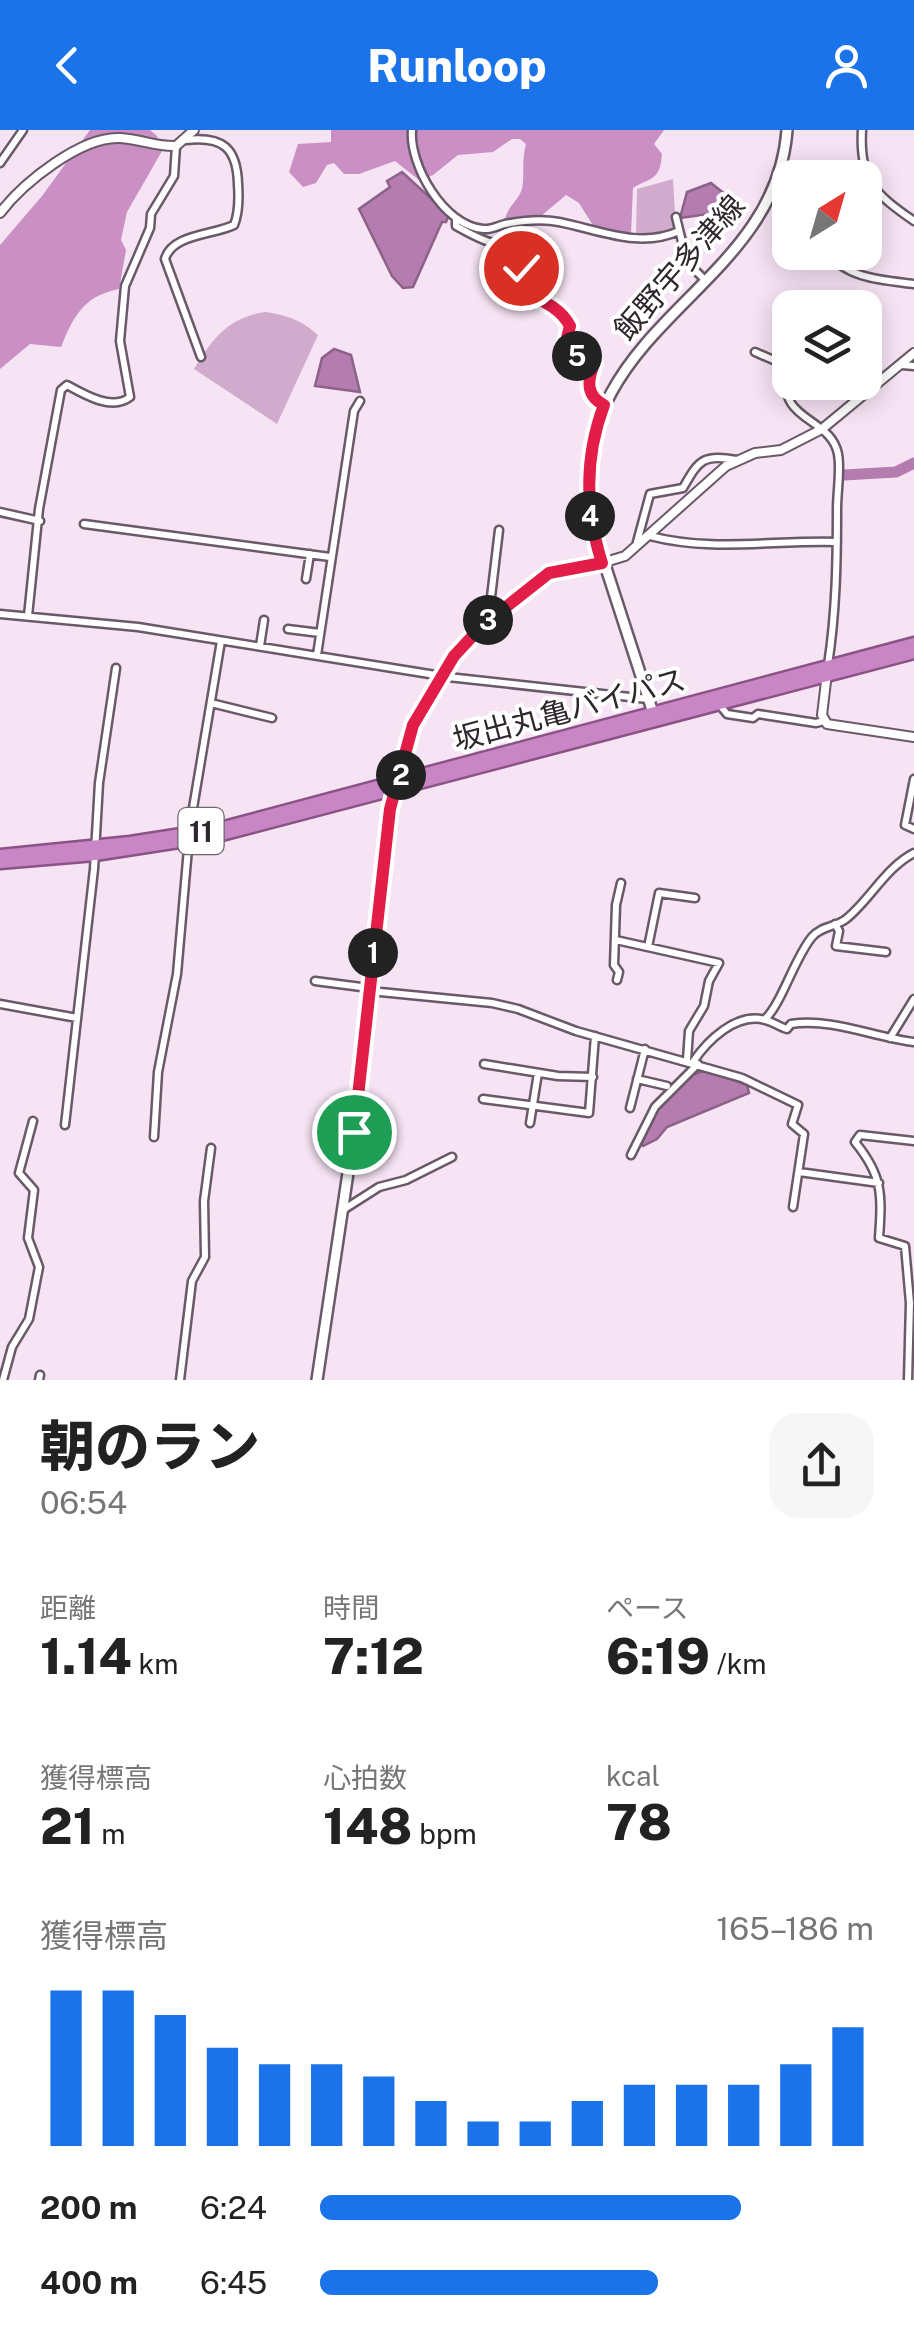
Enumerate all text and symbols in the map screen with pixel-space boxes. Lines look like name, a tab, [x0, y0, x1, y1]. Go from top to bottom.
icon: back	[40, 38, 95, 93]
icon: person	[819, 38, 874, 93]
text: Runloop	[367, 39, 547, 92]
north arrow	[772, 160, 882, 270]
map controls	[772, 160, 882, 400]
street label: 飯野宇多津線	[606, 187, 752, 347]
pin	[479, 226, 564, 311]
icon: check	[494, 241, 549, 296]
button: layers	[772, 290, 882, 400]
pin: 5	[552, 331, 602, 381]
text: 5	[568, 339, 586, 372]
pin: 4	[565, 491, 615, 541]
text: 4	[581, 499, 599, 532]
pin: 3	[463, 595, 513, 645]
text: 3	[479, 603, 497, 636]
street label: 坂出丸亀バイパス	[449, 661, 689, 757]
pin: 2	[376, 750, 426, 800]
text: 2	[392, 758, 410, 791]
road number: 11	[178, 808, 224, 854]
pin: 1	[348, 928, 398, 978]
text: 1	[367, 936, 379, 969]
pin	[312, 1090, 397, 1175]
icon: arrive	[327, 1105, 382, 1160]
button: share	[769, 1413, 874, 1518]
text: 朝のラン	[40, 1414, 260, 1478]
text: 06:54	[40, 1484, 127, 1521]
text: 距離	[40, 1591, 96, 1624]
text: 時間	[323, 1591, 379, 1624]
text: ペース	[606, 1591, 689, 1624]
text: 1.14	[40, 1626, 132, 1685]
text: 7:12	[323, 1626, 424, 1685]
text: 6:19	[606, 1626, 710, 1685]
text: km	[132, 1647, 179, 1680]
text: /km	[710, 1647, 767, 1680]
text: kcal	[606, 1759, 660, 1792]
text: 獲得標高	[40, 1761, 152, 1794]
text: 心拍数	[323, 1761, 407, 1794]
text: 78	[606, 1792, 672, 1851]
text: 21	[40, 1796, 95, 1855]
text: 148	[323, 1796, 412, 1855]
text: m	[95, 1817, 126, 1850]
text: bpm	[412, 1817, 477, 1850]
text: 165–186 m	[716, 1910, 874, 1947]
text: 獲得標高	[40, 1917, 168, 1954]
text: 200 m	[40, 2189, 137, 2226]
text: 6:24	[200, 2189, 267, 2226]
text: 400 m	[40, 2264, 138, 2301]
text: 6:45	[200, 2264, 267, 2301]

